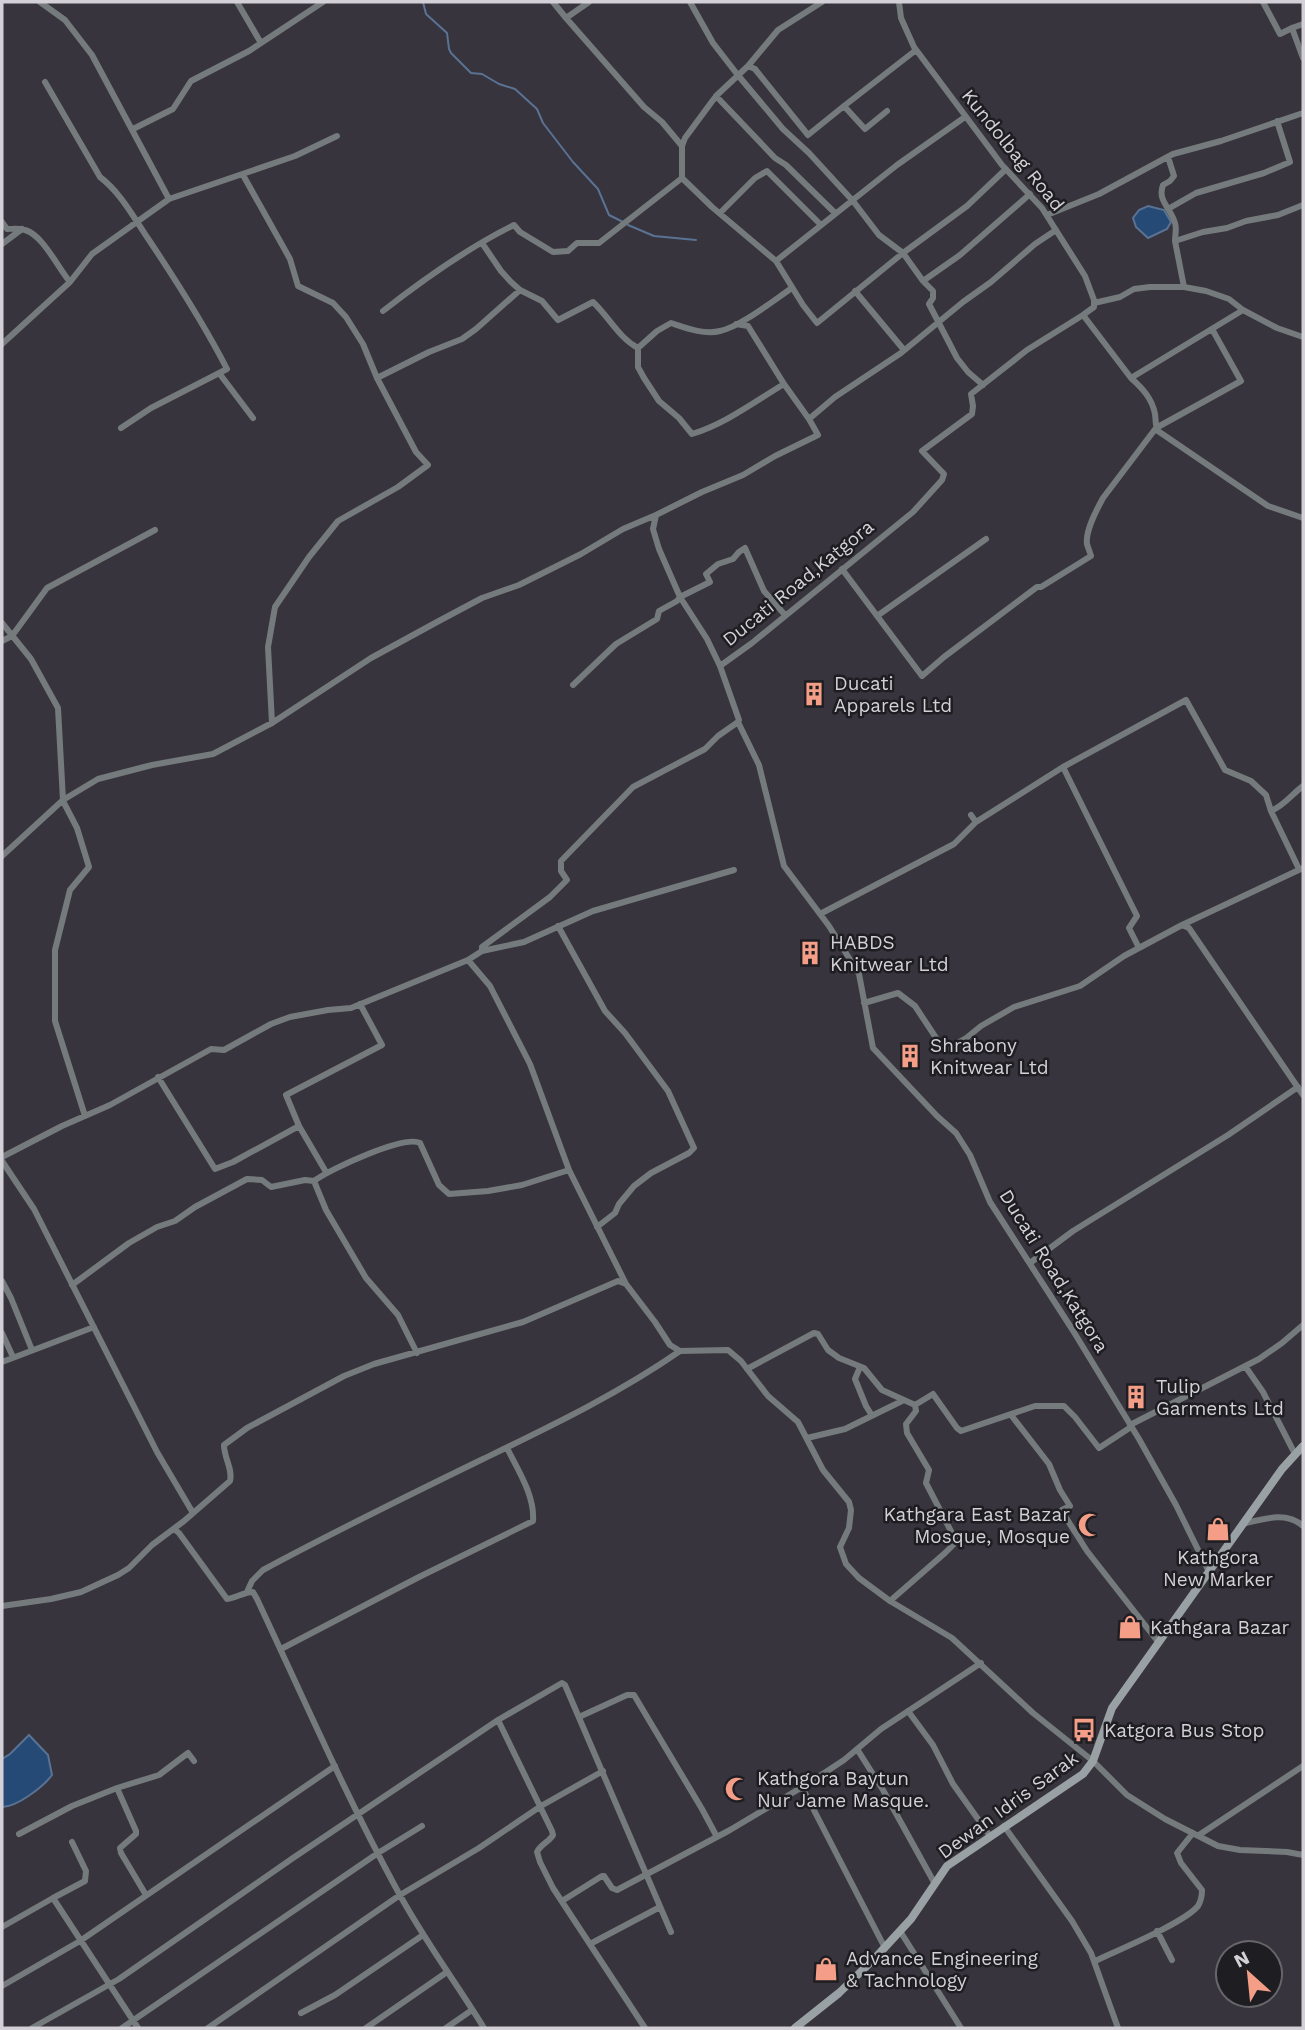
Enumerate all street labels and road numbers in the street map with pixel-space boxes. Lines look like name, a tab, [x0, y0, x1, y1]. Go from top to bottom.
street label: Kundolbag Road	[957, 84, 1069, 216]
street label: Ducati Road,Katgora	[718, 515, 878, 651]
street label: Ducati Road,Katgora	[995, 1185, 1114, 1357]
street label: Dewan Idris Sarak	[933, 1746, 1083, 1864]

